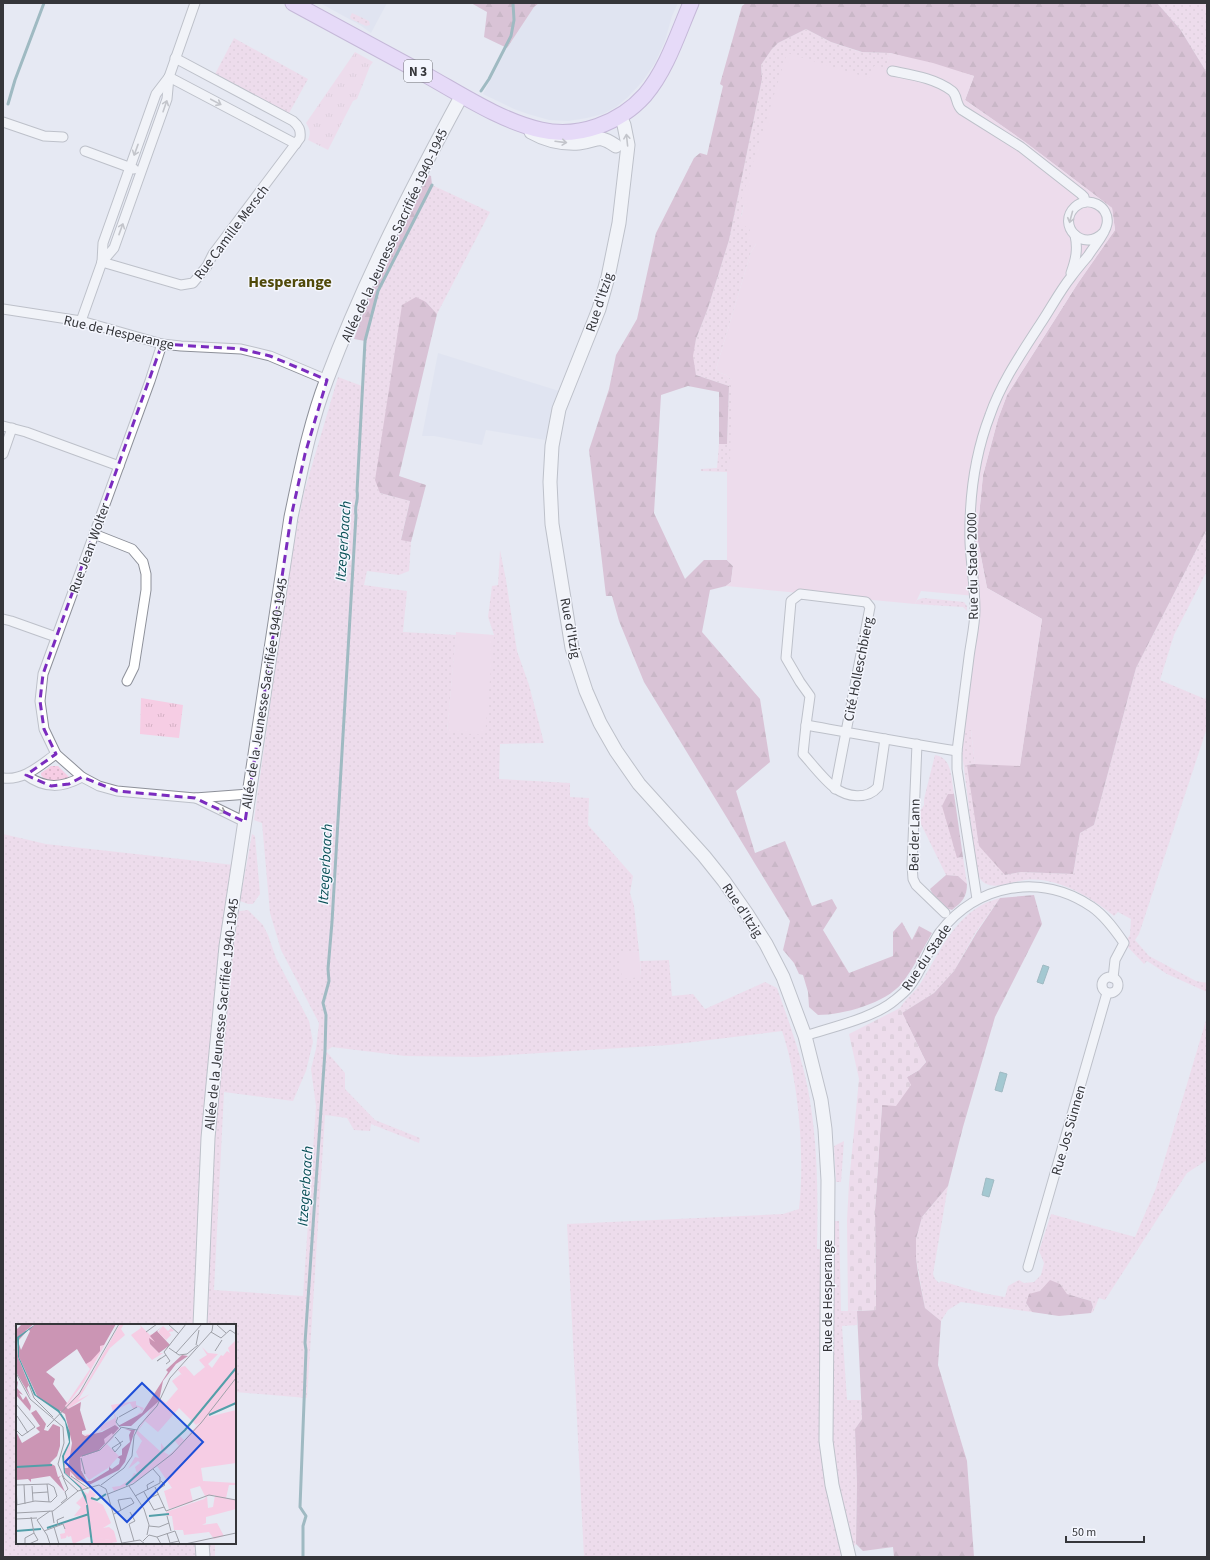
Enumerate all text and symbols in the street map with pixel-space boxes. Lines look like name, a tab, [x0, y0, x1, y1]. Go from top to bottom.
road number: N 3	[404, 60, 432, 82]
one-way arrow	[209, 99, 221, 106]
one-way arrow	[161, 100, 169, 112]
street label: Allée de la Jeunesse Sacrifiée 1940-1945	[337, 125, 453, 345]
one-way arrow	[623, 134, 630, 147]
one-way arrow	[554, 138, 567, 146]
one-way arrow	[131, 144, 139, 156]
street label: Rue Camille Mersch	[189, 181, 274, 284]
one-way arrow	[1067, 210, 1074, 223]
one-way arrow	[118, 222, 125, 235]
street label: Rue d'Itzig	[581, 270, 619, 335]
district label: Hesperange	[248, 271, 332, 293]
street label: Rue de Hesperange	[62, 311, 176, 355]
street label: Rue Jean Wolter	[64, 500, 116, 596]
water label: Itzegerbaach	[330, 500, 357, 582]
street label: Rue du Stade 2000	[962, 512, 984, 620]
street label: Allée de la Jeunesse Sacrifiée 1940-1945	[237, 576, 293, 810]
street label: Rue d'Itzig	[554, 596, 586, 660]
street label: Cité Holleschbierg	[839, 615, 879, 723]
street label: Bei der Lann	[904, 798, 926, 872]
one-way arrow	[214, 807, 226, 814]
water label: Itzegerbaach	[313, 823, 338, 905]
street label: Rue d'Itzig	[717, 879, 768, 942]
street label: Allée de la Jeunesse Sacrifiée 1940-1945	[200, 897, 244, 1131]
street label: Rue du Stade	[897, 920, 957, 995]
street label: Rue Jos Sünnen	[1046, 1083, 1091, 1178]
water label: Itzegerbaach	[292, 1145, 319, 1227]
street label: Rue de Hesperange	[818, 1240, 838, 1352]
inset map	[16, 1324, 236, 1544]
scale bar	[1066, 1518, 1144, 1544]
text: 50 m	[1072, 1524, 1096, 1541]

